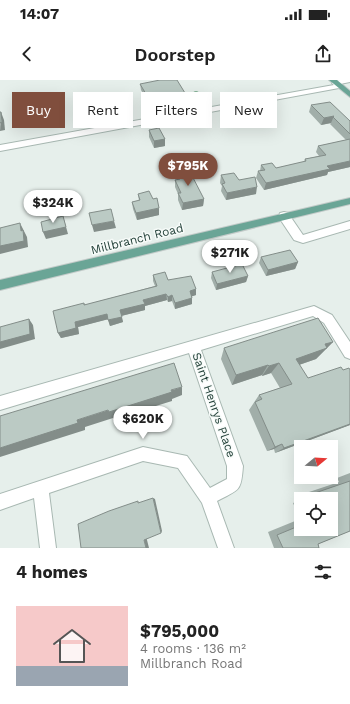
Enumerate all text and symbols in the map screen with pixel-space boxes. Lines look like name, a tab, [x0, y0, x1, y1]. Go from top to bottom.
text: 14:07	[20, 5, 59, 23]
icon: back	[16, 43, 38, 65]
icon: share	[312, 43, 334, 65]
text: Doorstep	[135, 44, 215, 65]
chip: Buy	[12, 92, 65, 128]
chip: Rent	[73, 92, 133, 128]
chip: Filters	[141, 92, 212, 128]
chip: New	[220, 92, 277, 128]
pin: $795K	[160, 153, 216, 187]
text: $795K	[168, 158, 208, 173]
pin: $324K	[25, 190, 81, 224]
text: $324K	[32, 195, 74, 210]
street label: Millbranch Road	[89, 221, 185, 257]
pin: $271K	[202, 240, 258, 274]
text: $271K	[211, 245, 249, 260]
street label: Saint Henrys Place	[189, 351, 239, 459]
pin: $620K	[115, 406, 171, 440]
text: $620K	[122, 411, 164, 426]
north arrow	[294, 440, 338, 484]
map controls	[294, 440, 338, 536]
button: locate	[294, 492, 338, 536]
icon: filters	[312, 561, 334, 583]
text: 4 homes	[16, 562, 87, 582]
text: $795,000	[140, 621, 219, 641]
icon: home	[48, 622, 96, 670]
text: 4 rooms · 136 m²	[140, 641, 246, 656]
text: Millbranch Road	[140, 656, 243, 671]

